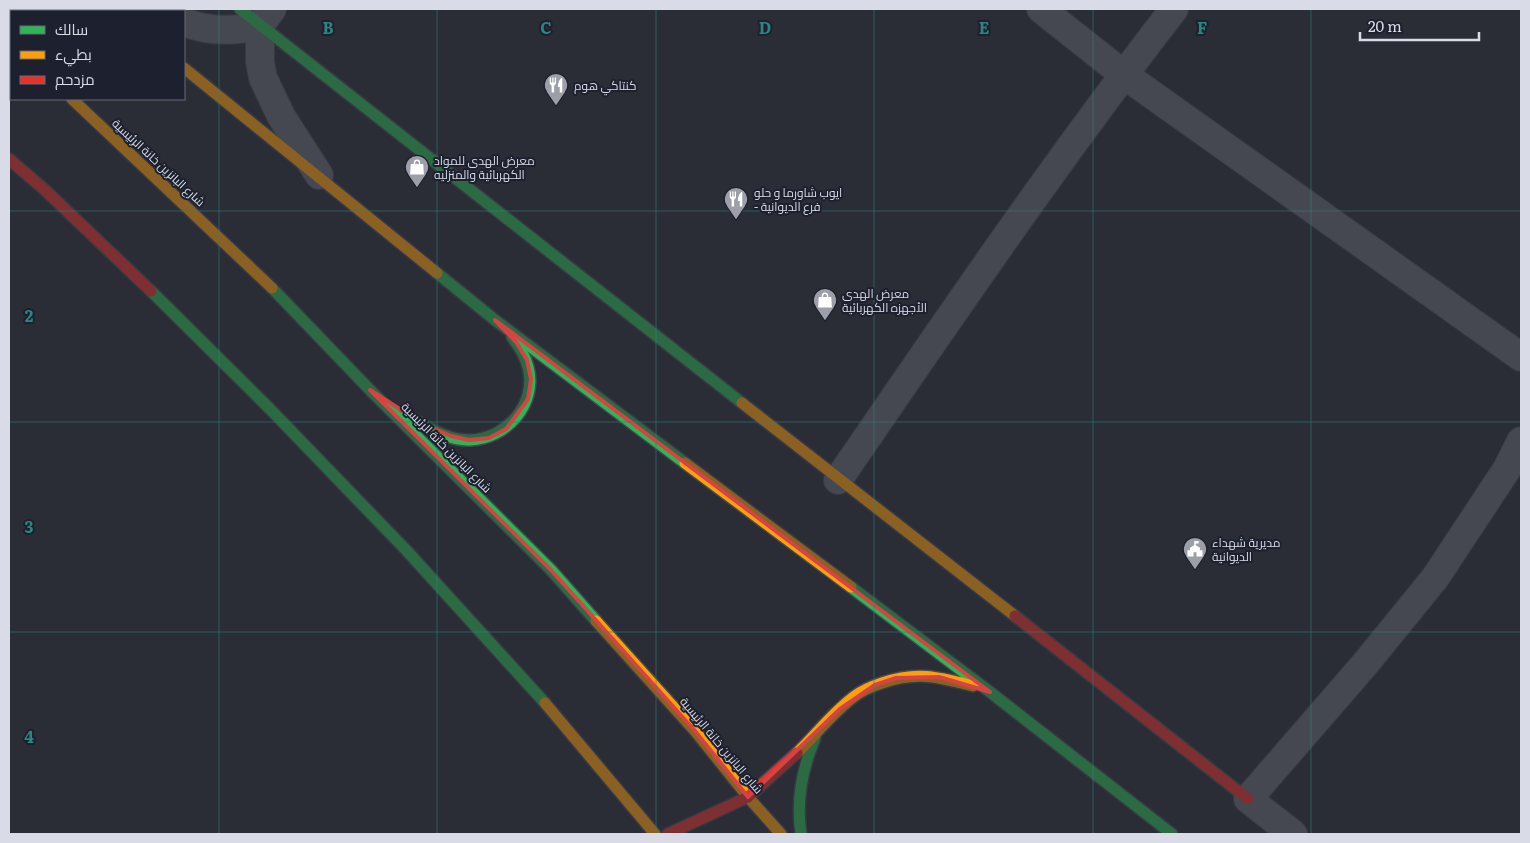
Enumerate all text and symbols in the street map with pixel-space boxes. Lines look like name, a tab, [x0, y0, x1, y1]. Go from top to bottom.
legend	[10, 10, 185, 100]
scale bar	[1360, 10, 1479, 42]
text: 20 m	[1368, 14, 1402, 37]
text: B	[322, 15, 334, 39]
text: C	[540, 15, 552, 39]
text: D	[759, 15, 771, 39]
text: E	[979, 15, 990, 39]
text: F	[1197, 15, 1207, 39]
text: سالك	[55, 17, 88, 40]
text: بطيء	[55, 42, 92, 67]
text: مزدحم	[55, 67, 95, 90]
restaurant icon: كنتاكي هوم	[543, 72, 569, 106]
place label: كنتاكي هوم	[574, 76, 637, 96]
street label: شارع البانزين خانة الرئيسية	[108, 114, 210, 210]
place label: معرض الهدى للمواد الكهربائية والمنزليه	[434, 151, 535, 183]
shop icon: معرض الهدى للمواد الكهربائية والمنزليه	[404, 154, 430, 188]
place label: ايوب شاورما و حلو - فرع الديوانية	[754, 183, 842, 215]
restaurant icon: ايوب شاورما و حلو - فرع الديوانية	[723, 186, 749, 220]
place label: معرض الهدى الأجهزه الكهربائية	[842, 284, 927, 316]
shop icon: معرض الهدى الأجهزه الكهربائية	[812, 287, 838, 321]
text: 2	[25, 303, 34, 327]
street label: شارع البانزين خانة الرئيسية	[398, 398, 496, 496]
text: 3	[25, 514, 34, 538]
place label: مديرية شهداء الديوانية	[1212, 533, 1280, 565]
public building icon: مديرية شهداء الديوانية	[1182, 536, 1208, 570]
street label: شارع البانزين خانة الرئيسية	[676, 693, 768, 797]
text: 4	[24, 724, 34, 748]

